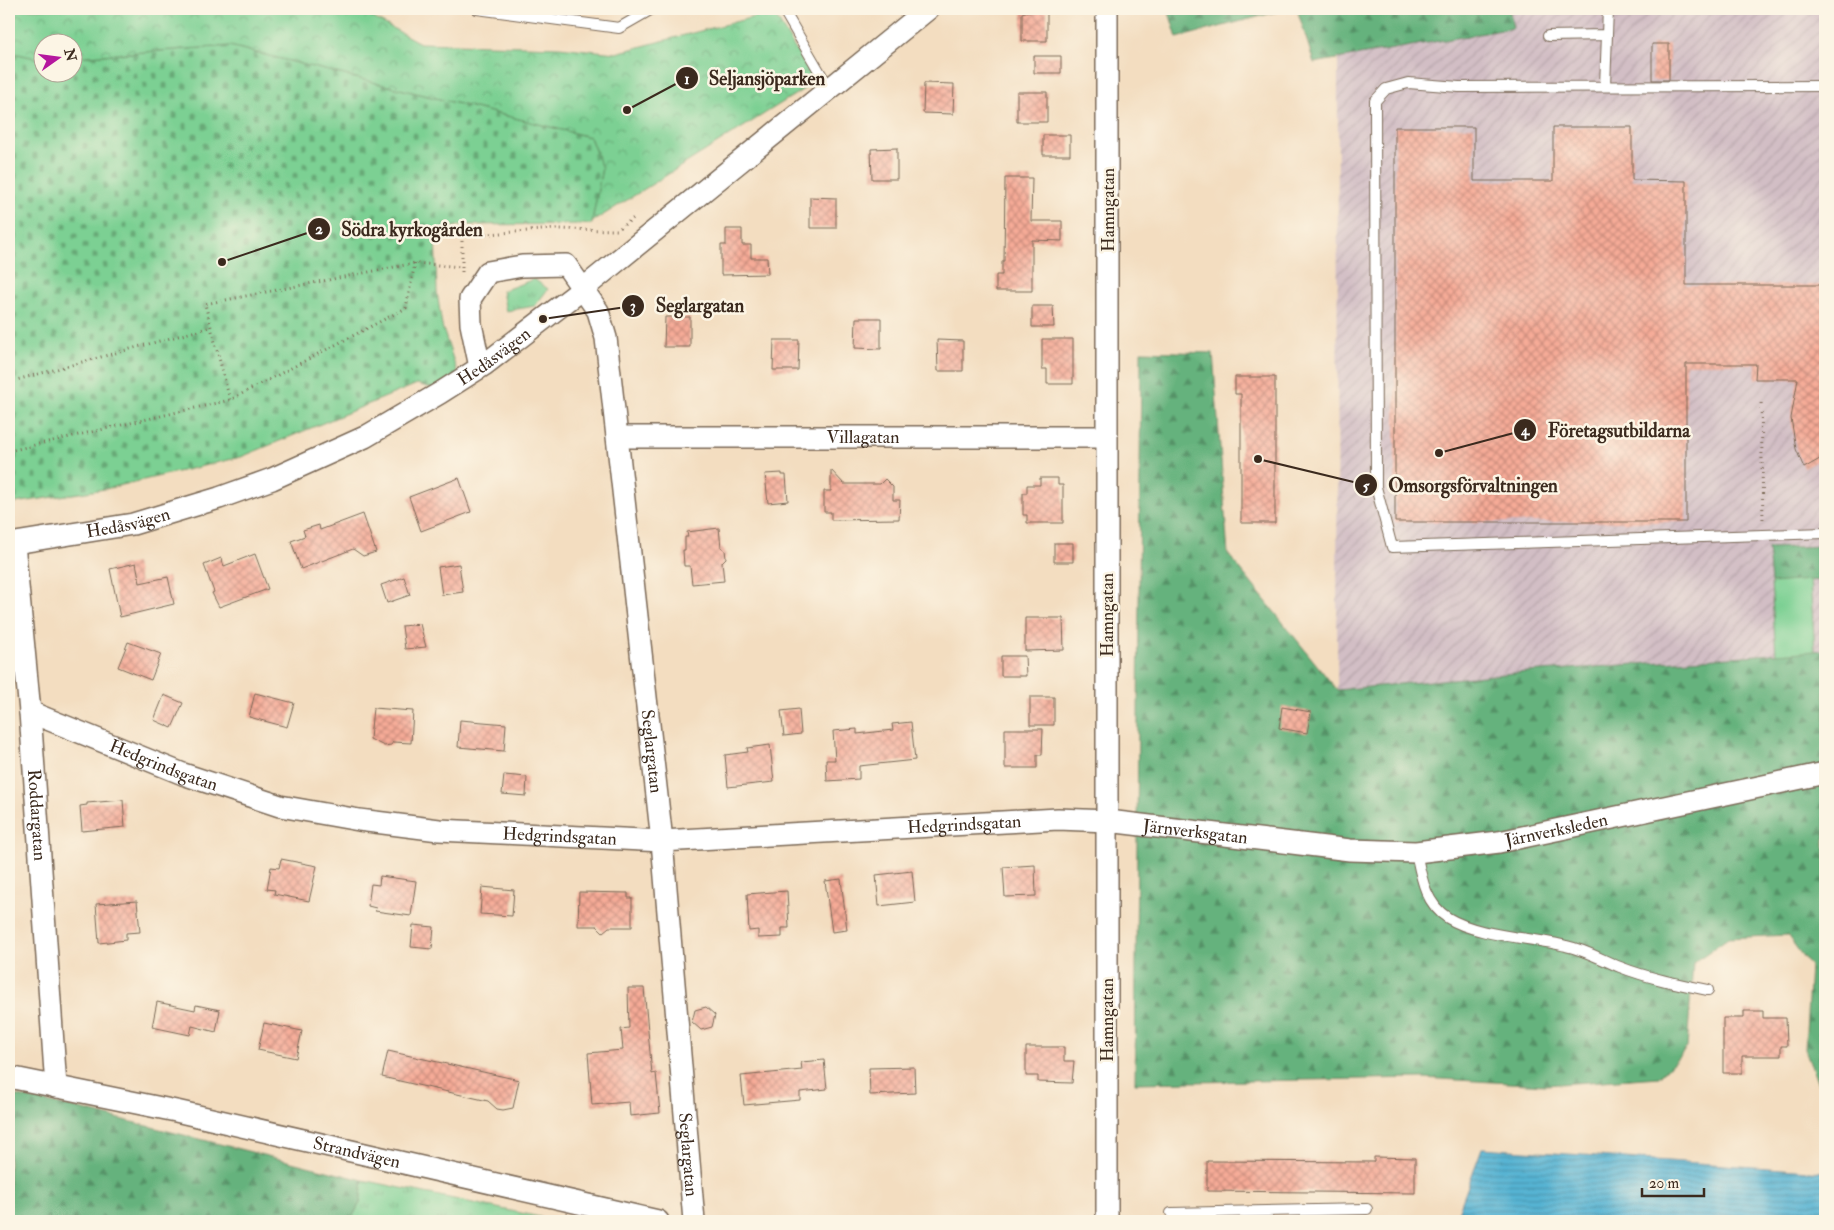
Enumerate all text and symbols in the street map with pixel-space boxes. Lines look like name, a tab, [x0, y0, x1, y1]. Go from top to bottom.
north arrow	[32, 32, 82, 82]
text: N	[60, 46, 80, 64]
callout: Seljansjöparken	[674, 61, 836, 95]
text: Seljansjöparken	[709, 67, 825, 92]
text: 1	[684, 70, 690, 89]
street label: Hamngatan	[1097, 168, 1120, 252]
callout: Södra kyrkogården	[306, 212, 493, 246]
text: Södra kyrkogården	[341, 218, 483, 243]
text: 2	[315, 220, 323, 239]
callout: Seglargatan	[620, 289, 754, 323]
text: Seglargatan	[656, 294, 744, 319]
text: 3	[630, 297, 636, 316]
street label: Hedåsvägen	[453, 322, 535, 391]
callout: Företagsutbildarna	[1513, 413, 1700, 447]
text: Företagsutbildarna	[1548, 419, 1691, 444]
text: 4	[1520, 421, 1530, 440]
street label: Villagatan	[827, 426, 899, 449]
callout: Omsorgsförvaltningen	[1353, 468, 1568, 502]
text: Omsorgsförvaltningen	[1388, 474, 1558, 499]
text: 5	[1363, 477, 1370, 496]
street label: Hedåsvägen	[85, 502, 173, 543]
street label: Hamngatan	[1096, 573, 1119, 657]
street label: Seglargatan	[636, 708, 668, 794]
street label: Hedgrindsgatan	[106, 734, 221, 796]
street label: Roddargatan	[22, 768, 52, 862]
street label: Järnverksleden	[1502, 808, 1610, 852]
street label: Hedgrindsgatan	[906, 810, 1022, 839]
street label: Järnverksgatan	[1141, 814, 1249, 849]
street label: Hedgrindsgatan	[502, 822, 617, 850]
street label: Hamngatan	[1096, 978, 1119, 1062]
street label: Seglargatan	[673, 1112, 703, 1197]
street label: Strandvägen	[311, 1131, 403, 1173]
scale bar	[1642, 1165, 1704, 1197]
text: 20 m	[1649, 1174, 1679, 1193]

